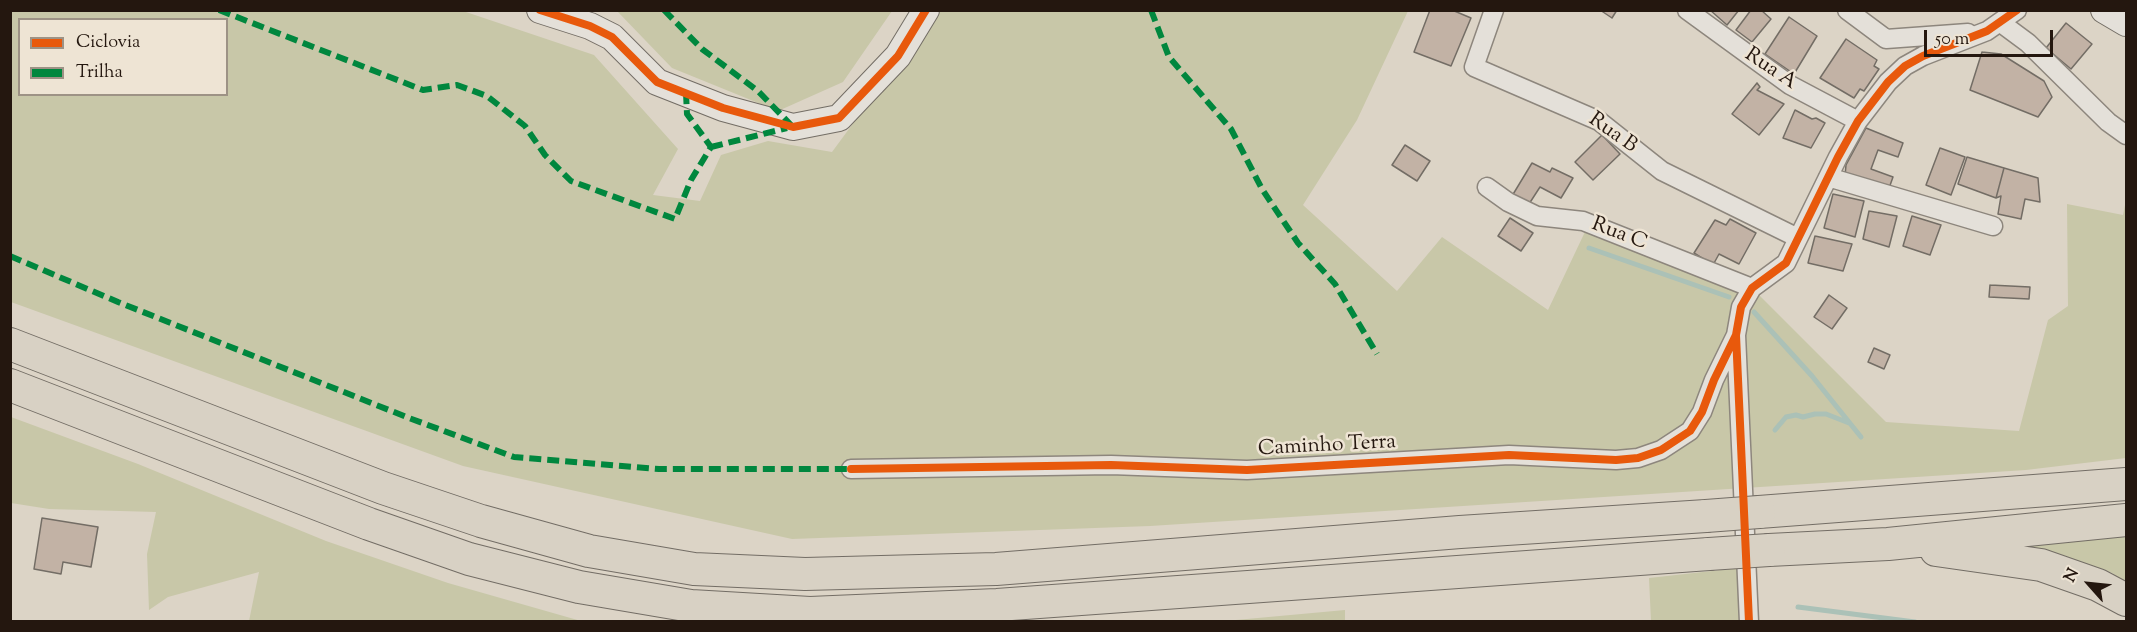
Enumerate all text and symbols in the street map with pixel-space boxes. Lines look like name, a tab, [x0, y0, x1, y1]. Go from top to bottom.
legend	[18, 18, 228, 96]
scale bar	[1927, 18, 2056, 56]
text: 50 m	[1935, 27, 1969, 53]
text: Ciclovia	[76, 30, 140, 56]
street label: Rua A	[1739, 43, 1801, 97]
text: Trilha	[76, 60, 123, 86]
street label: Rua B	[1583, 108, 1641, 160]
street label: Rua C	[1588, 213, 1650, 257]
street label: Caminho Terra	[1257, 431, 1397, 463]
north arrow	[2059, 554, 2119, 614]
text: N	[2059, 565, 2086, 587]

